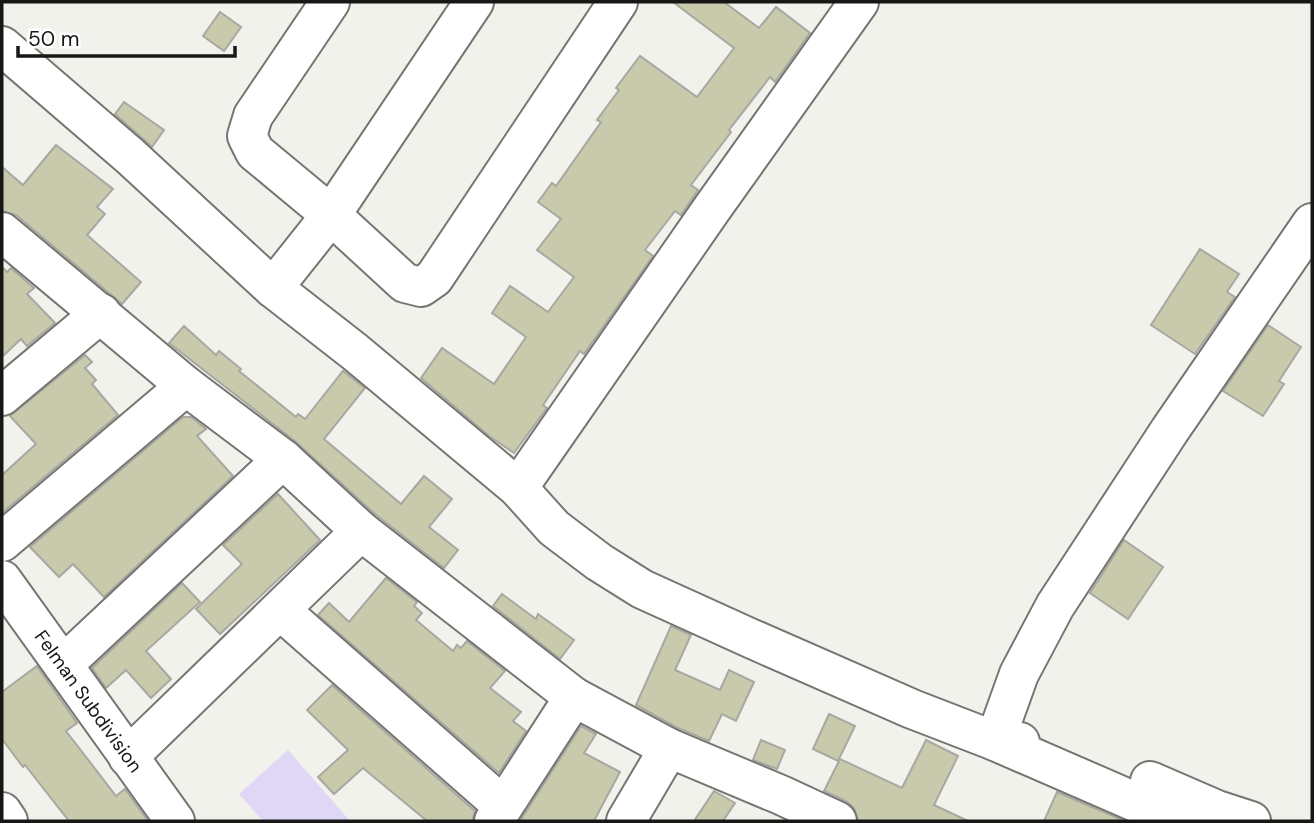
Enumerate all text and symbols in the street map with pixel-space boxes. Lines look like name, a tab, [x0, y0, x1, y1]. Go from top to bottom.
scale bar	[18, 14, 234, 58]
text: 50 m	[28, 25, 79, 53]
street label: Felman Subdivision	[29, 625, 148, 777]

